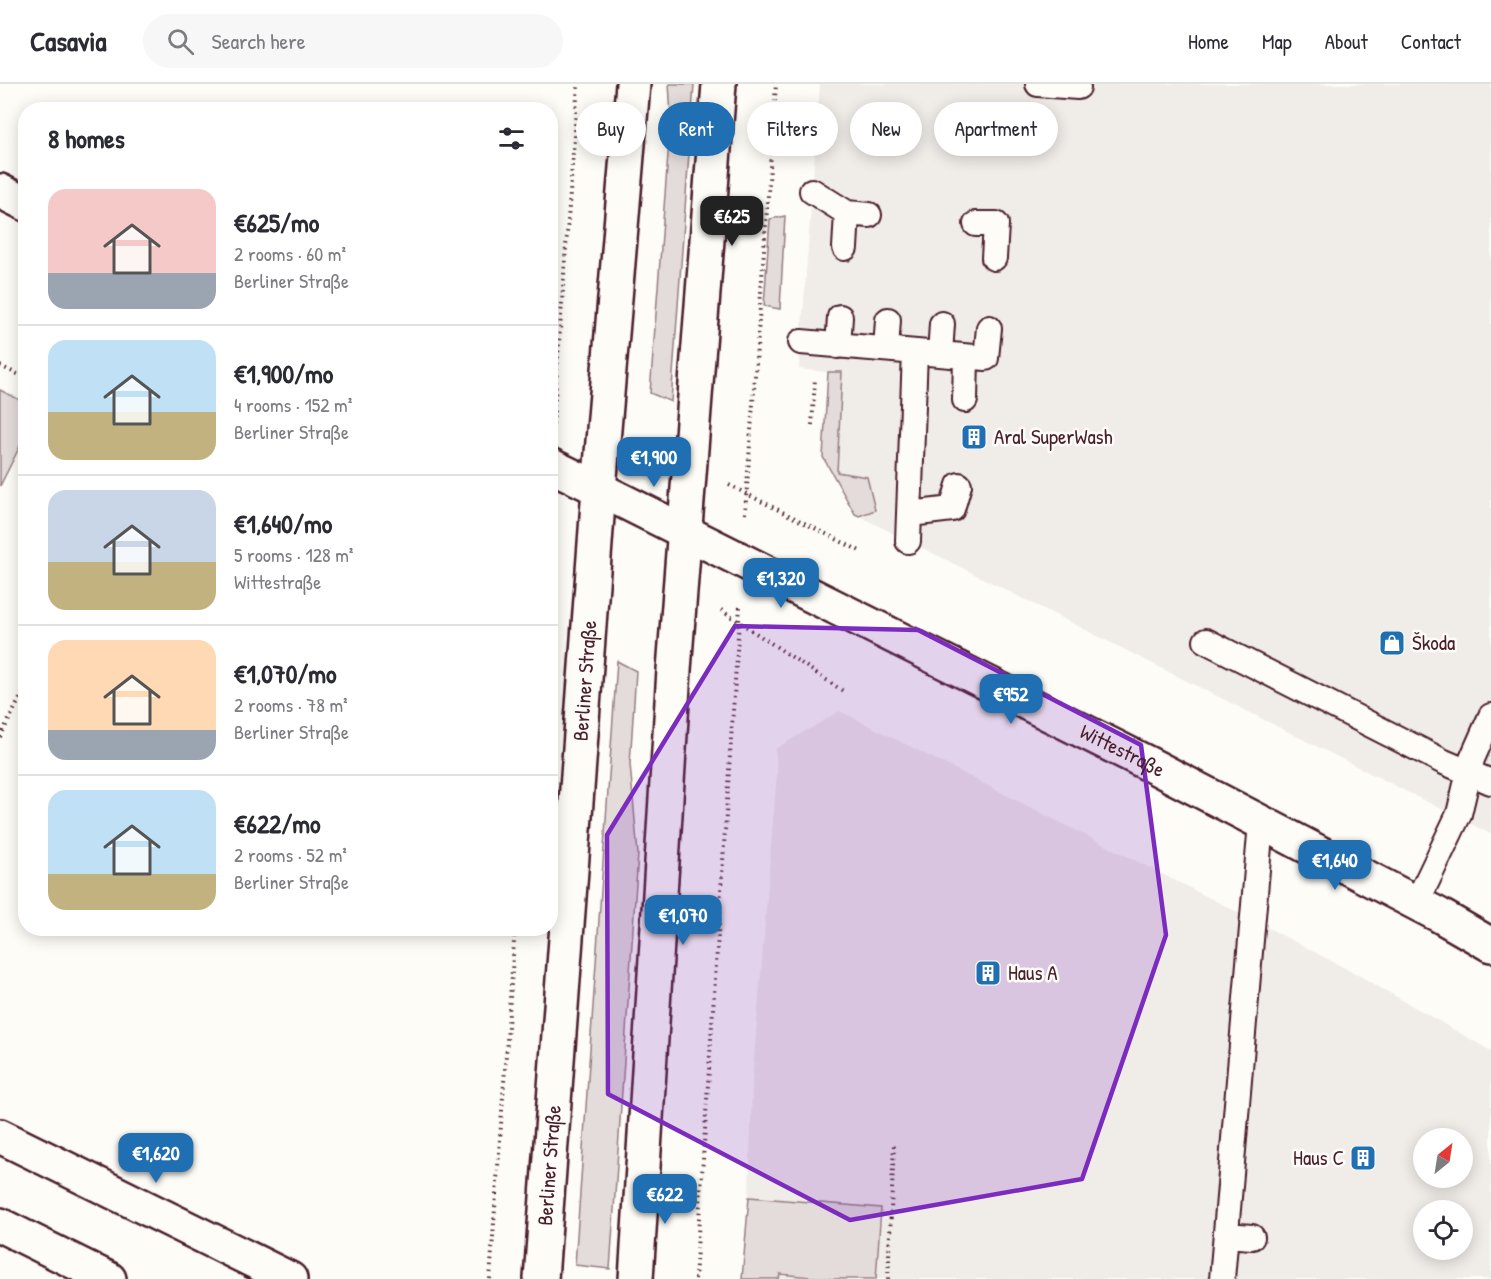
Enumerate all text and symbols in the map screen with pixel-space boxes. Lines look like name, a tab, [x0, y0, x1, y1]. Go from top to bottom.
search box	[143, 14, 563, 68]
text: Casavia	[30, 22, 107, 60]
icon: search	[164, 25, 197, 58]
text: Search here	[212, 26, 306, 56]
text: Home	[1188, 27, 1229, 56]
text: Map	[1262, 27, 1292, 56]
text: About	[1325, 27, 1368, 56]
text: Contact	[1401, 27, 1461, 56]
chip: Buy	[576, 102, 646, 156]
chip: Rent	[658, 102, 735, 156]
chip: Filters	[747, 102, 838, 156]
chip: New	[850, 102, 922, 156]
chip: Apartment	[934, 102, 1058, 156]
text: 8 homes	[48, 121, 125, 156]
icon: filters	[495, 122, 528, 155]
pin: €625	[696, 196, 768, 247]
text: €625	[714, 202, 750, 229]
text: €625/mo	[234, 205, 319, 240]
icon: home	[96, 213, 168, 285]
text: 2 rooms · 60 m²	[234, 240, 346, 267]
text: Berliner Straße	[234, 267, 349, 294]
text: €1,900/mo	[234, 356, 333, 391]
icon: home	[96, 364, 168, 436]
text: 4 rooms · 152 m²	[234, 391, 352, 418]
text: Berliner Straße	[234, 418, 349, 445]
building icon: Aral SuperWash	[959, 422, 989, 452]
place label: Aral SuperWash	[994, 422, 1113, 451]
pin: €1,900	[605, 437, 703, 488]
text: €1,900	[631, 443, 677, 470]
text: €1,640/mo	[234, 506, 332, 541]
icon: home	[96, 514, 168, 586]
text: 5 rooms · 128 m²	[234, 541, 353, 568]
pin: €1,320	[732, 558, 830, 609]
text: €1,320	[757, 564, 805, 591]
text: Wittestraße	[234, 568, 321, 595]
street label: Berliner Straße	[566, 619, 603, 742]
shop icon: Škoda	[1377, 628, 1407, 658]
place label: Škoda	[1412, 628, 1455, 657]
text: €1,070/mo	[234, 656, 337, 691]
icon: home	[96, 664, 168, 736]
pin: €952	[975, 674, 1047, 725]
text: €952	[994, 680, 1028, 707]
text: 2 rooms · 78 m²	[234, 691, 348, 718]
street label: Wittestraße	[1075, 717, 1170, 784]
text: Berliner Straße	[234, 718, 349, 745]
text: €622/mo	[234, 806, 320, 841]
icon: home	[96, 814, 168, 886]
pin: €1,640	[1286, 840, 1384, 891]
text: 2 rooms · 52 m²	[234, 841, 347, 868]
text: €1,640	[1312, 846, 1358, 873]
text: Berliner Straße	[234, 868, 349, 895]
pin: €1,070	[634, 895, 732, 946]
text: €1,070	[659, 901, 707, 928]
building icon: Haus A	[973, 958, 1003, 988]
place label: Haus A	[1008, 958, 1058, 987]
street label: Berliner Straße	[530, 1104, 568, 1227]
north arrow	[1413, 1128, 1473, 1188]
map controls	[1413, 1128, 1473, 1260]
pin: €1,620	[107, 1133, 205, 1184]
text: €1,620	[132, 1139, 180, 1166]
place label: Haus C	[1293, 1143, 1344, 1172]
building icon: Haus C	[1348, 1143, 1378, 1173]
pin: €622	[629, 1174, 701, 1225]
text: €622	[647, 1180, 683, 1207]
button: locate	[1413, 1200, 1473, 1260]

